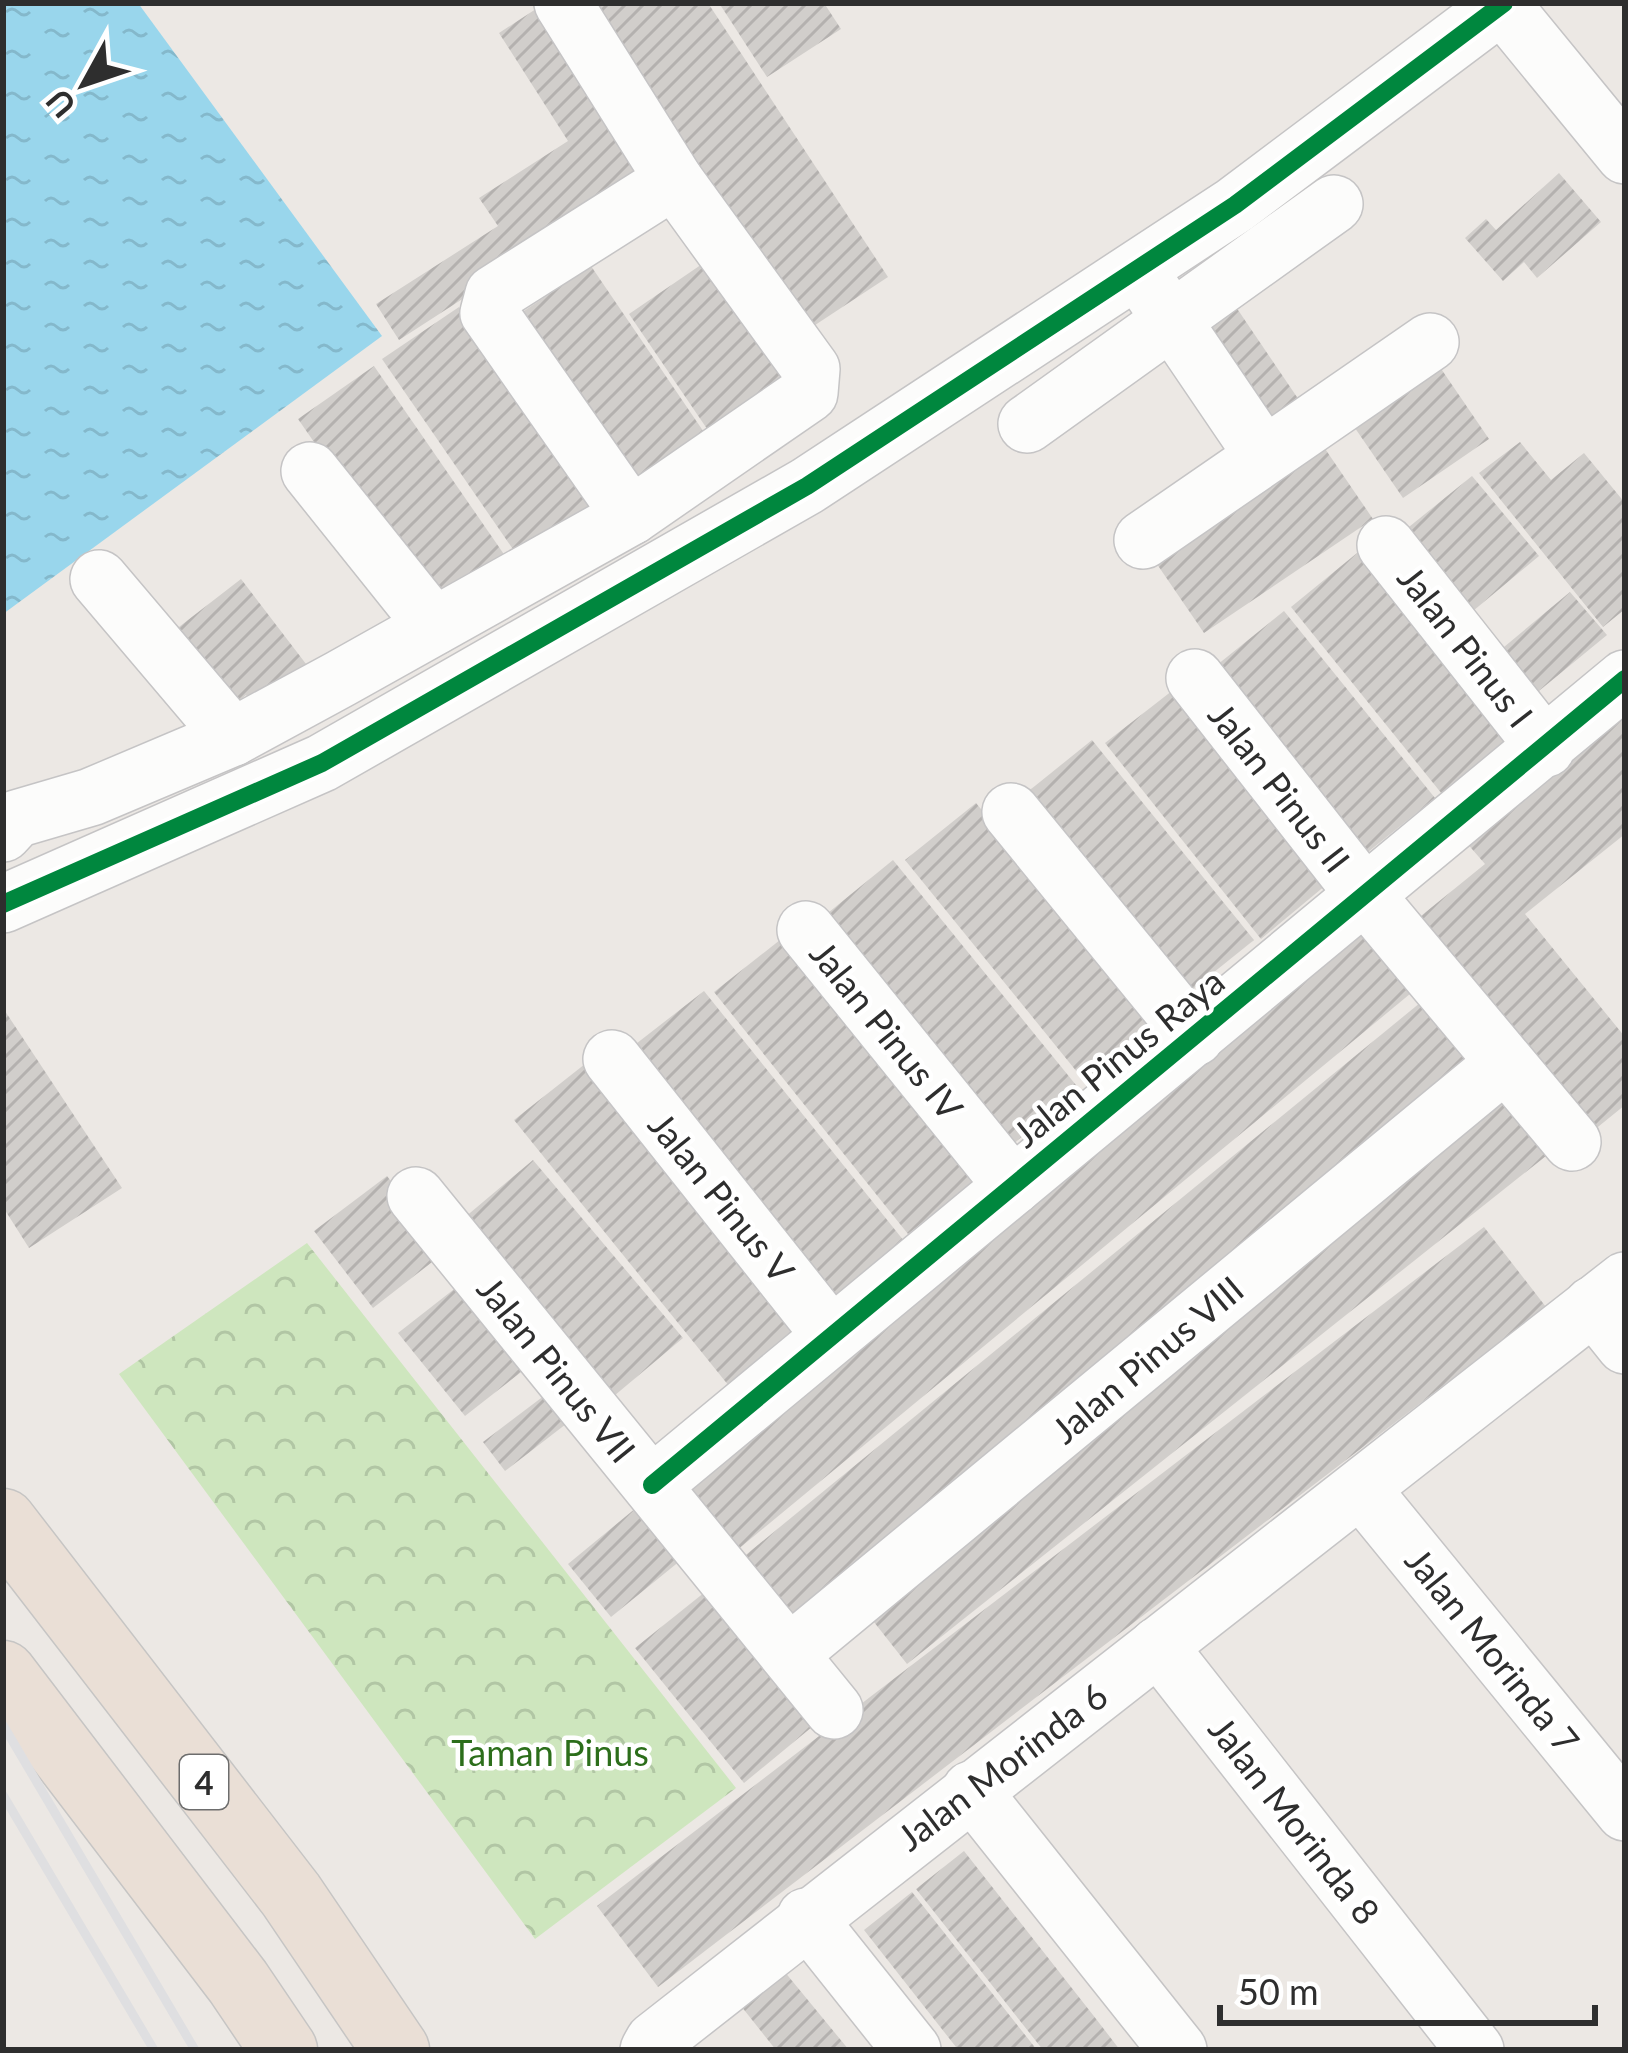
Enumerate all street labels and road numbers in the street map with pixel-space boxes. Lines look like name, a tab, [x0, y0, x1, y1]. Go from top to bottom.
street label: Jalan Pinus I	[1389, 556, 1543, 736]
street label: Jalan Pinus II	[1200, 693, 1360, 881]
street label: Jalan Pinus IV	[801, 932, 973, 1129]
street label: Jalan Pinus Raya	[1004, 958, 1232, 1156]
street label: Jalan Pinus V	[640, 1103, 804, 1291]
street label: Jalan Pinus VIII	[1042, 1266, 1252, 1452]
street label: Jalan Pinus VII	[469, 1267, 645, 1471]
street label: Jalan Morinda 7	[1397, 1538, 1589, 1762]
street label: Jalan Morinda 6	[888, 1673, 1116, 1859]
street label: Jalan Morinda 8	[1200, 1707, 1390, 1933]
road number: 4	[180, 1755, 228, 1809]

